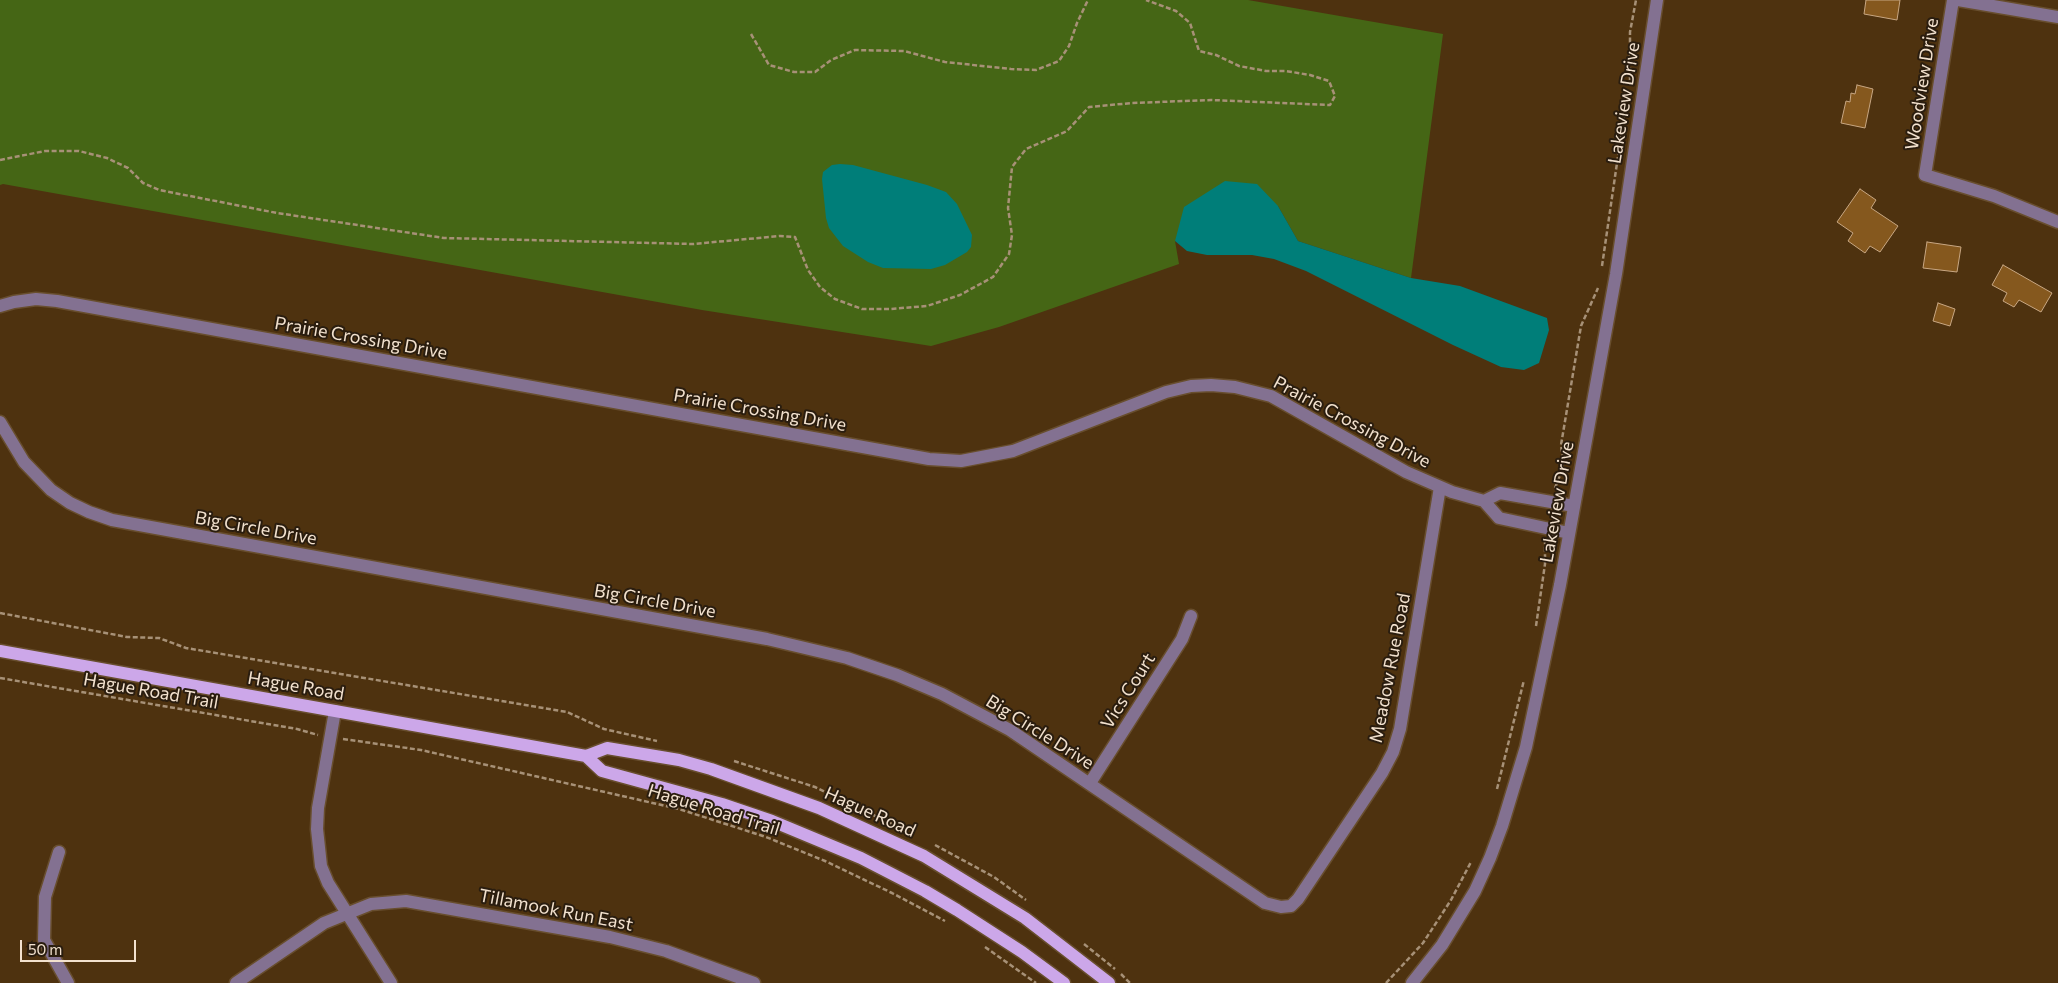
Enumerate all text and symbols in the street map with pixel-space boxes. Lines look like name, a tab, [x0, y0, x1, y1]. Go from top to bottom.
street label: Woodview Drive	[1901, 16, 1943, 152]
street label: Lakeview Drive	[1604, 41, 1644, 165]
street label: Prairie Crossing Drive	[273, 312, 449, 364]
street label: Prairie Crossing Drive	[1270, 371, 1434, 473]
street label: Prairie Crossing Drive	[672, 384, 848, 436]
street label: Lakeview Drive	[1536, 440, 1578, 564]
street label: Big Circle Drive	[193, 507, 319, 549]
street label: Big Circle Drive	[592, 580, 718, 622]
street label: Meadow Rue Road	[1365, 591, 1415, 745]
street label: Vics Court	[1096, 649, 1160, 733]
street label: Hague Road	[246, 667, 346, 705]
street label: Hague Road Trail	[82, 668, 220, 714]
street label: Big Circle Drive	[982, 690, 1098, 774]
street label: Hague Road Trail	[645, 780, 783, 840]
street label: Hague Road	[821, 782, 919, 842]
street label: Tillamook Run East	[477, 884, 635, 936]
scale bar	[22, 930, 139, 962]
text: 50 m	[28, 940, 62, 958]

